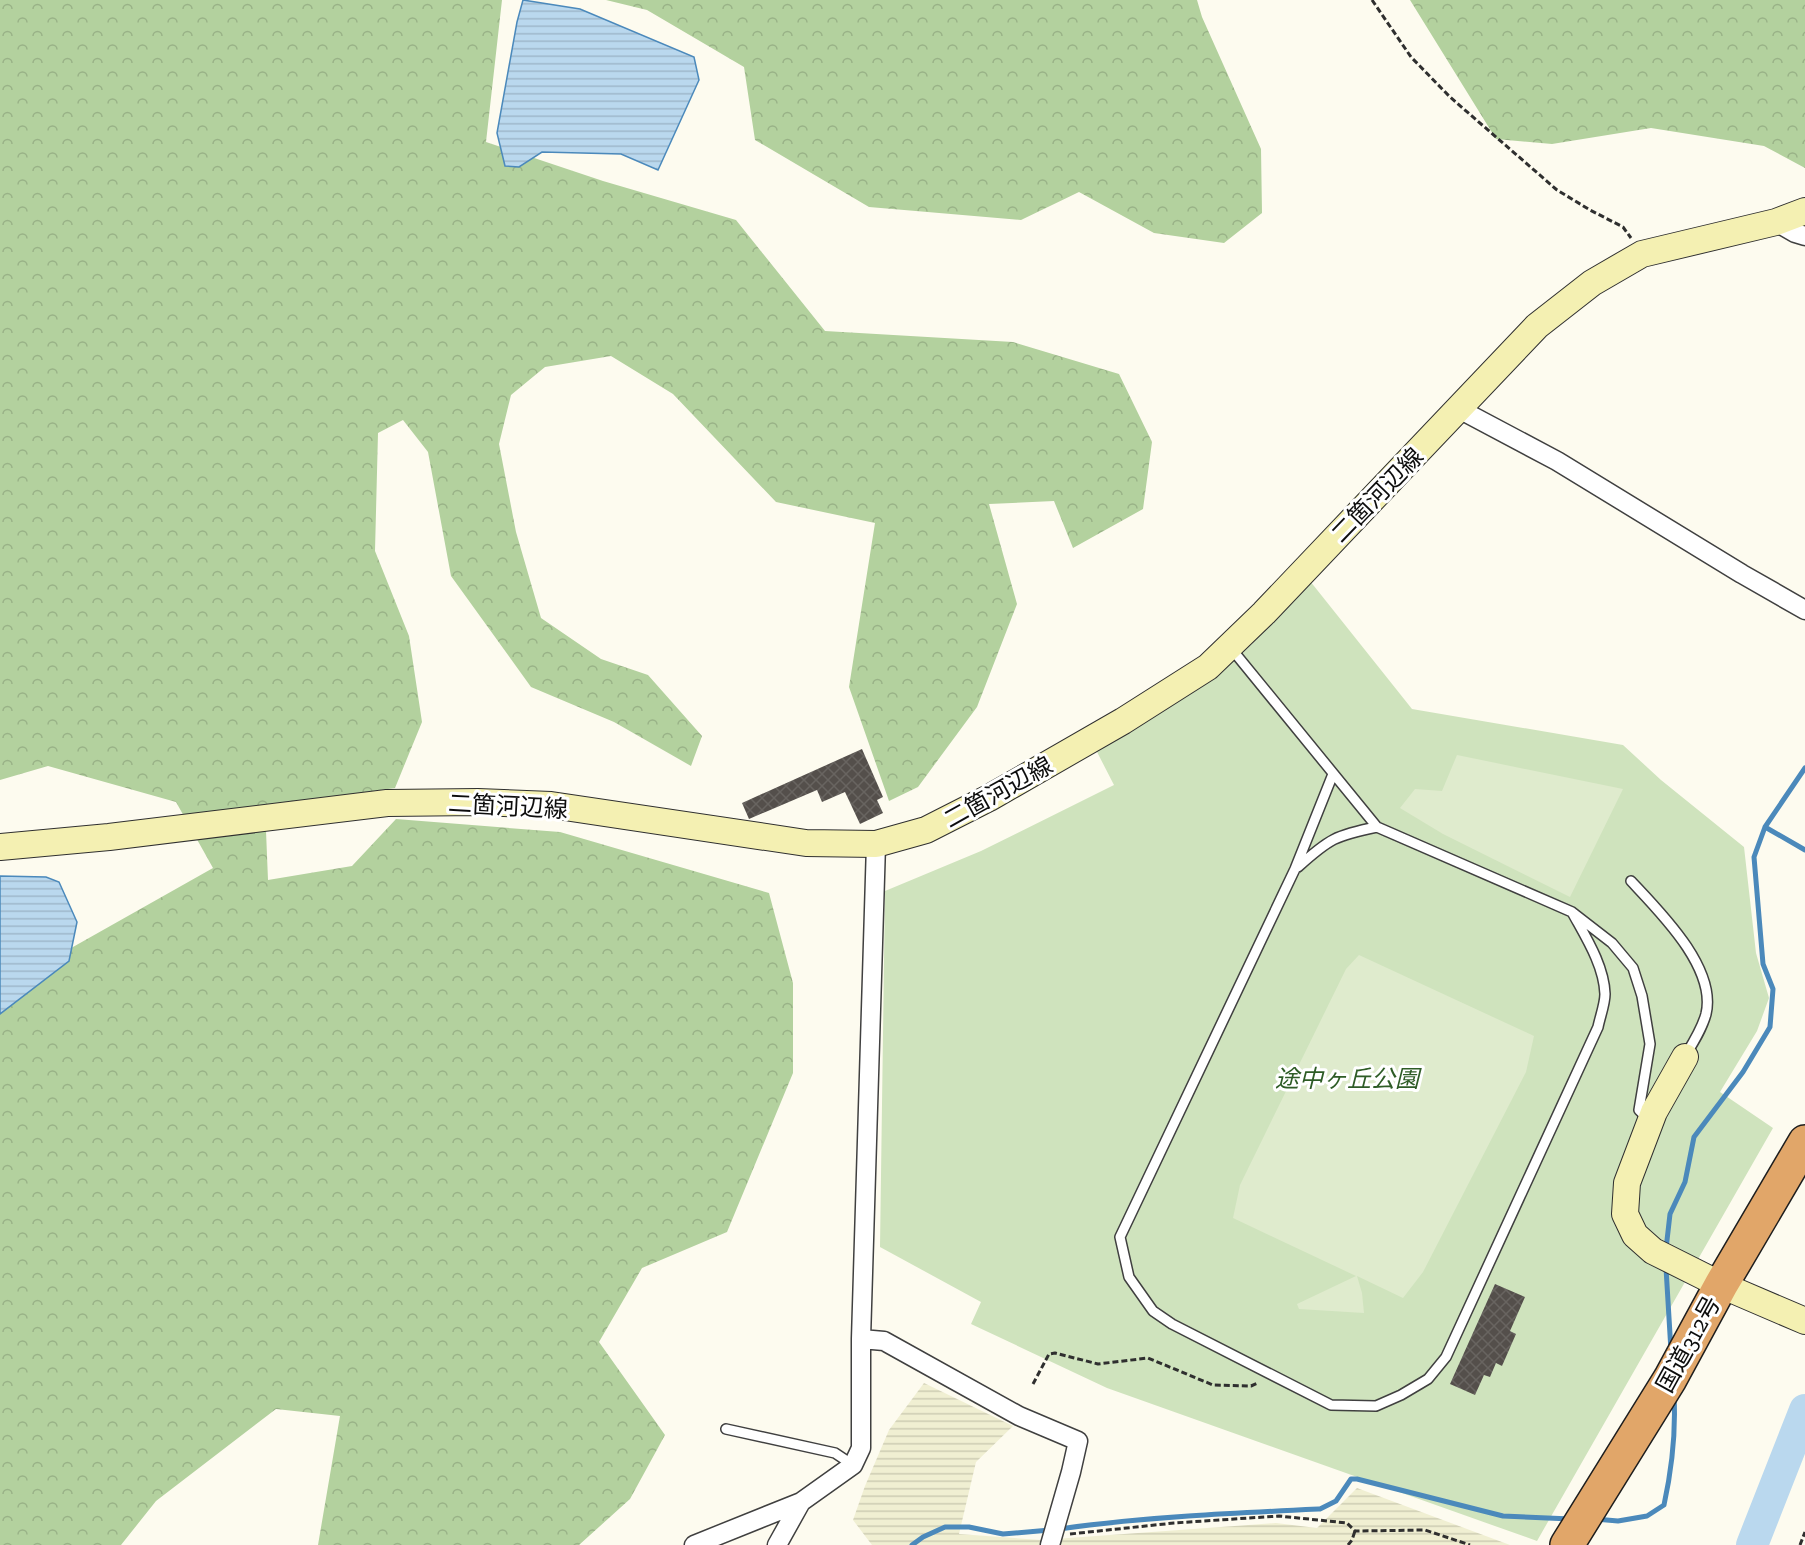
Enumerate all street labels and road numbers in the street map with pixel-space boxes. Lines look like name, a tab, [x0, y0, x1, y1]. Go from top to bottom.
street label: 二箇河辺線	[1325, 442, 1429, 548]
street label: 二箇河辺線	[938, 750, 1058, 834]
street label: 二箇河辺線	[447, 788, 569, 824]
street label: 国道312号	[1650, 1291, 1726, 1397]

